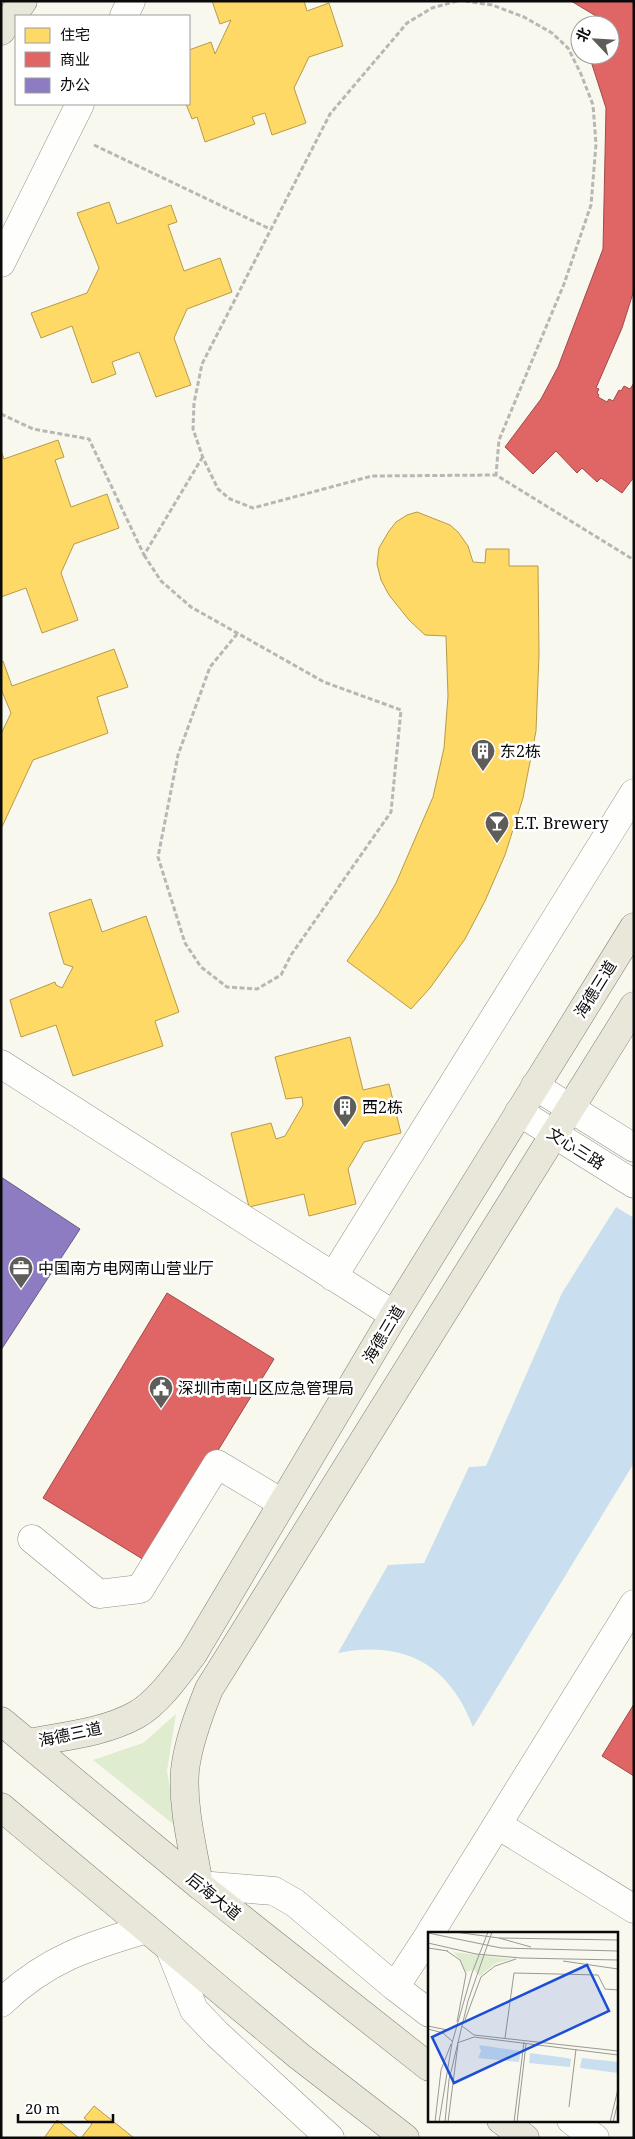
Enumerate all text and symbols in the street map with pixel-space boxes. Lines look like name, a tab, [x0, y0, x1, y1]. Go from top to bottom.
legend	[15, 15, 190, 105]
north arrow	[570, 15, 620, 65]
text: 住宅	[60, 24, 90, 44]
text: 北	[571, 24, 594, 45]
text: 商业	[60, 49, 90, 69]
text: 办公	[60, 74, 90, 94]
building icon: 东2栋	[470, 738, 496, 772]
place label: 东2栋	[500, 740, 541, 762]
bar icon: E.T. Brewery	[484, 810, 510, 844]
place label: E.T. Brewery	[514, 812, 610, 834]
street label: 海德三道	[569, 956, 621, 1022]
building icon: 西2栋	[332, 1094, 358, 1128]
place label: 西2栋	[362, 1096, 403, 1118]
street label: 文心三路	[543, 1122, 609, 1174]
office icon: 中国南方电网南山营业厅	[8, 1255, 34, 1289]
place label: 中国南方电网南山营业厅	[38, 1257, 214, 1279]
street label: 海德三道	[357, 1301, 409, 1367]
public building icon: 深圳市南山区应急管理局	[148, 1375, 174, 1409]
place label: 深圳市南山区应急管理局	[178, 1377, 354, 1399]
street label: 海德三道	[36, 1717, 104, 1751]
street label: 后海大道	[182, 1867, 246, 1925]
inset map	[428, 1932, 618, 2122]
scale bar	[18, 2092, 112, 2124]
text: 20 m	[25, 2098, 60, 2118]

